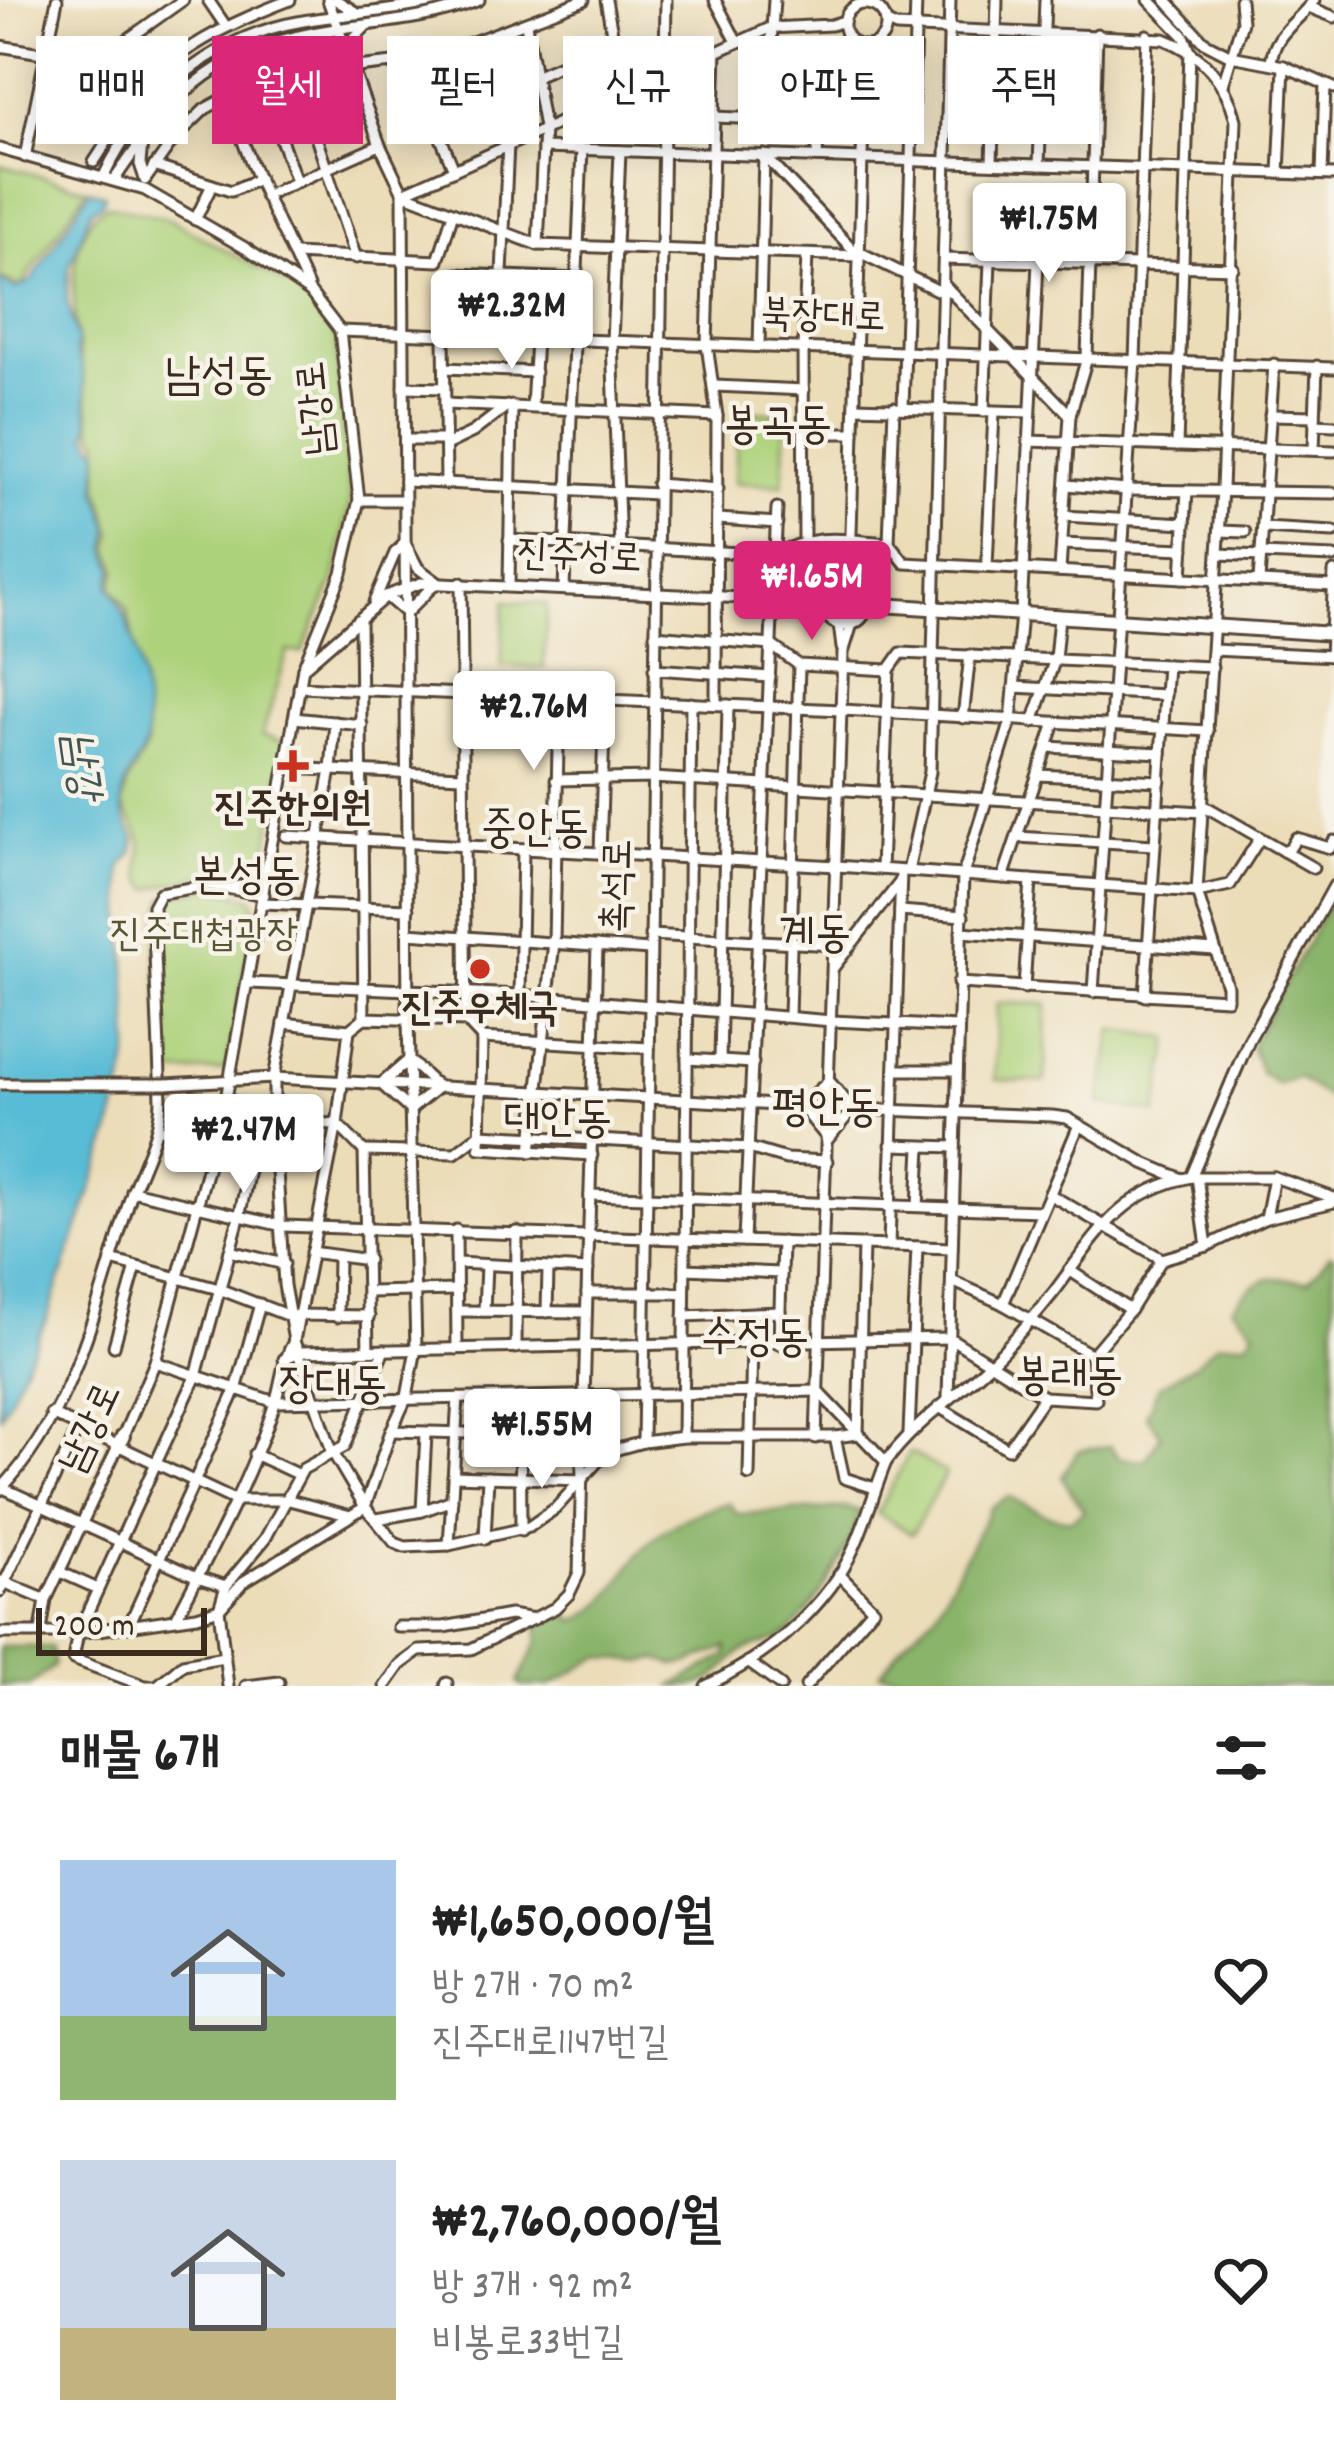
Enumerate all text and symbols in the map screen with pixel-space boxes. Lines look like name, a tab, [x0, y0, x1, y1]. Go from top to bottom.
chip: 매매	[36, 36, 188, 144]
chip: 월세	[212, 36, 363, 144]
chip: 필터	[387, 36, 539, 144]
chip: 신규	[563, 36, 714, 144]
chip: 아파트	[738, 36, 924, 144]
chip: 주택	[948, 36, 1099, 144]
pin: ₩1.75M	[951, 183, 1147, 285]
text: ₩1.75M	[1000, 194, 1098, 249]
pin: ₩2.32M	[414, 270, 610, 372]
text: ₩2.32M	[458, 281, 566, 336]
street label: 북장대로	[759, 289, 887, 349]
district label: 남성동	[165, 347, 273, 411]
street label: 남강로	[287, 358, 351, 458]
district label: 봉곡동	[724, 396, 832, 460]
street label: 진주성로	[515, 528, 643, 590]
pin: ₩1.65M	[714, 541, 910, 643]
text: ₩1.65M	[761, 552, 863, 607]
pin: ₩2.76M	[436, 671, 632, 773]
text: ₩2.76M	[480, 682, 588, 737]
water label: 남강	[44, 728, 113, 808]
marker: 진주한의원	[277, 750, 309, 782]
place label: 진주한의원	[215, 784, 371, 839]
district label: 중안동	[481, 800, 589, 864]
street label: 촉석로	[593, 838, 649, 934]
district label: 본성동	[193, 847, 301, 911]
district label: 계동	[779, 905, 851, 969]
park label: 진주대첩광장	[110, 910, 298, 965]
marker: 진주우체국	[467, 956, 493, 982]
place label: 진주우체국	[402, 984, 558, 1039]
district label: 평안동	[772, 1079, 880, 1143]
district label: 대안동	[504, 1090, 612, 1154]
pin: ₩2.47M	[146, 1094, 342, 1196]
text: ₩2.47M	[191, 1105, 297, 1160]
district label: 수정동	[701, 1309, 809, 1373]
district label: 봉래동	[1015, 1347, 1123, 1411]
district label: 장대동	[279, 1356, 387, 1420]
street label: 남강로	[48, 1375, 138, 1483]
pin: ₩1.55M	[444, 1389, 640, 1491]
text: ₩1.55M	[491, 1400, 593, 1455]
scale bar	[36, 1602, 207, 1655]
text: 200 m	[54, 1605, 135, 1652]
text: 매물 6개	[60, 1723, 220, 1795]
icon: filters	[1208, 1725, 1274, 1791]
text: ₩1,650,000/월	[432, 1889, 714, 1961]
icon: home	[156, 1908, 300, 2052]
icon: heart	[1208, 1947, 1274, 2013]
text: 방 2개 · 70 m²	[432, 1962, 634, 2017]
text: 진주대로1147번길	[432, 2018, 669, 2073]
text: ₩2,760,000/월	[432, 2189, 721, 2261]
icon: home	[156, 2208, 300, 2352]
icon: heart	[1208, 2247, 1274, 2313]
text: 방 3개 · 92 m²	[432, 2262, 633, 2317]
text: 비봉로33번길	[432, 2318, 624, 2373]

